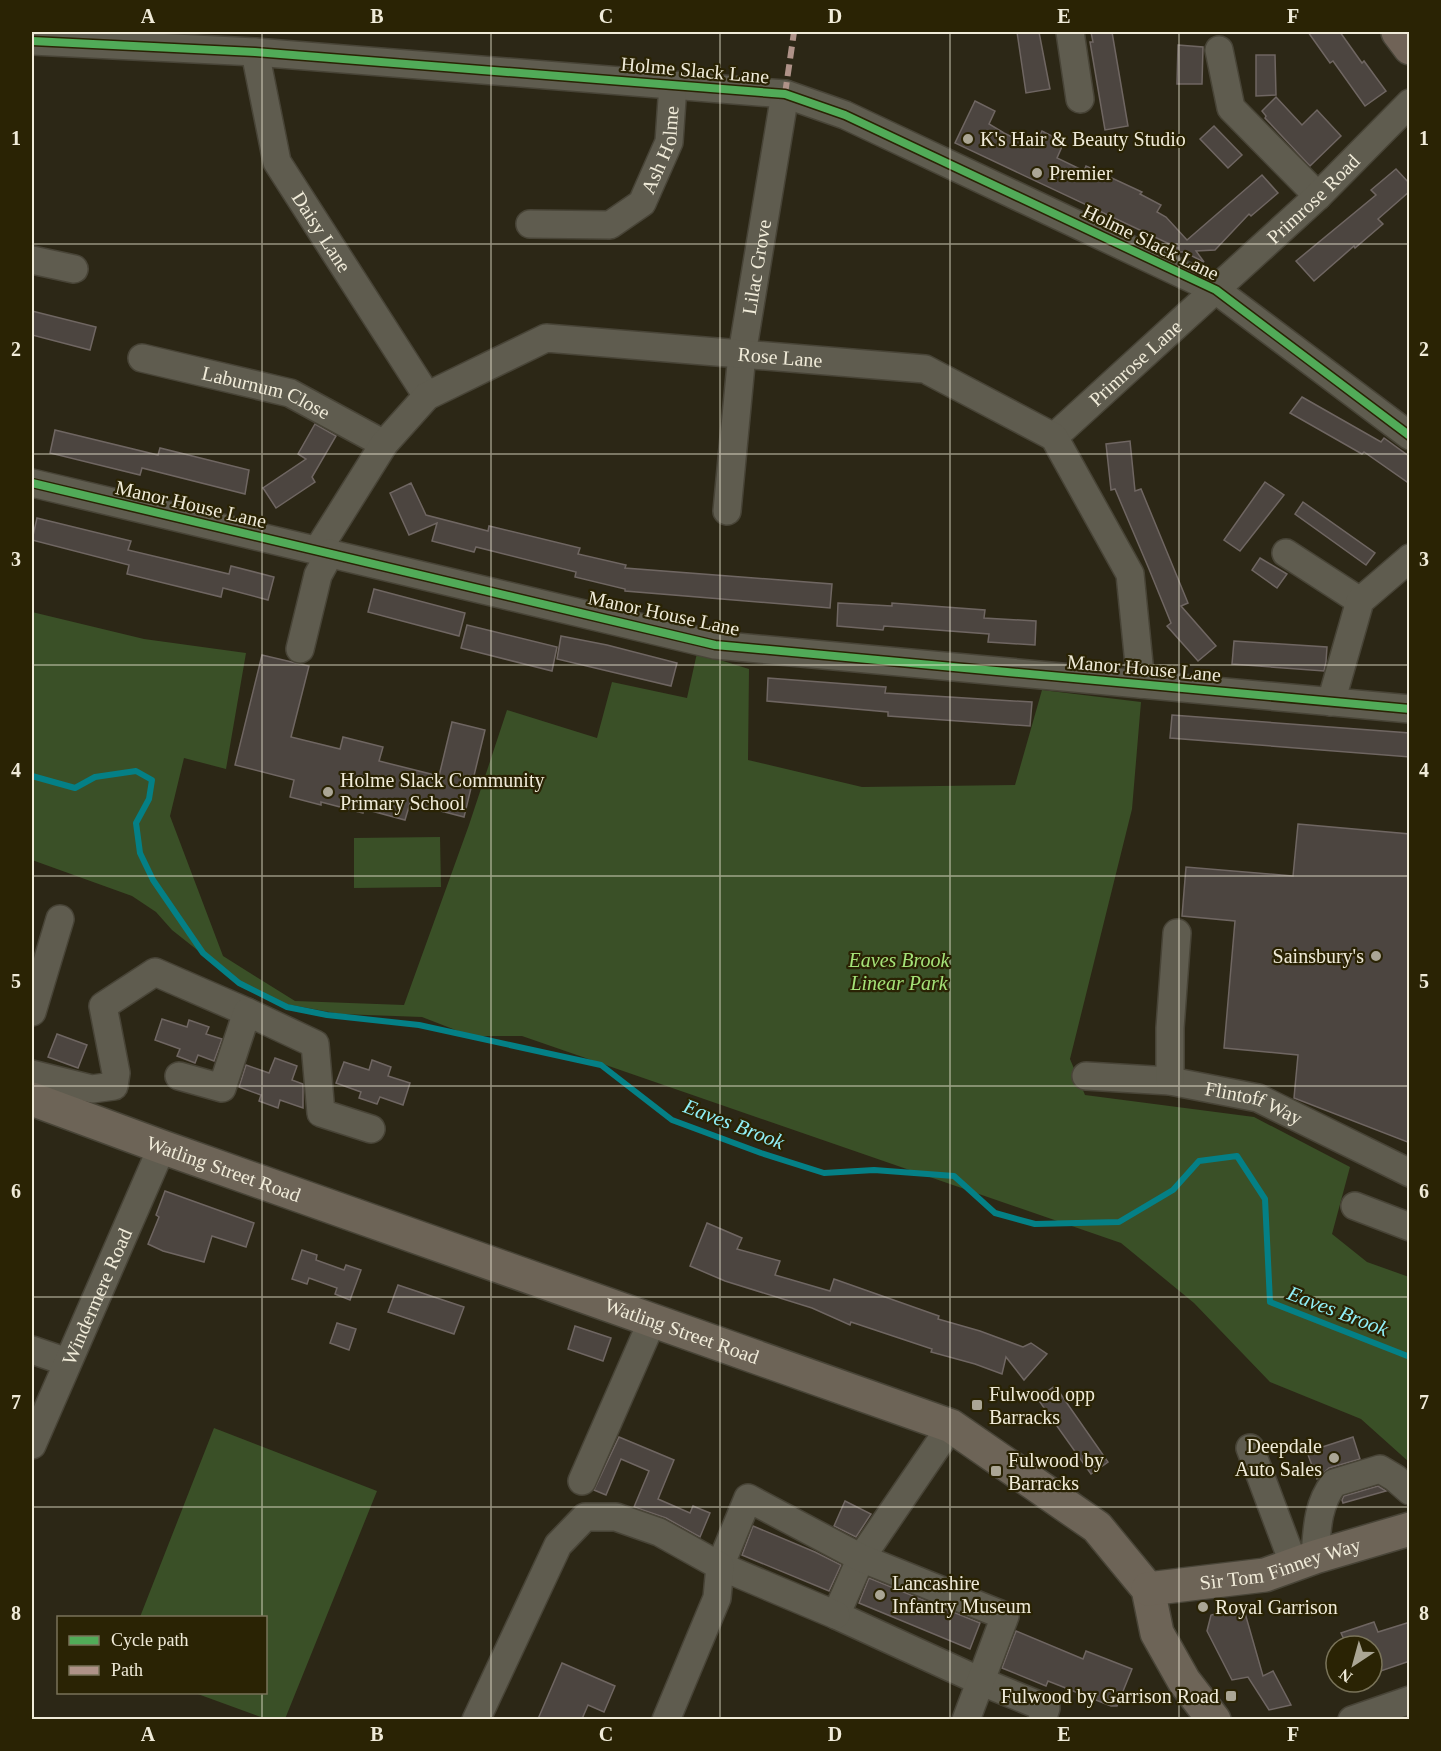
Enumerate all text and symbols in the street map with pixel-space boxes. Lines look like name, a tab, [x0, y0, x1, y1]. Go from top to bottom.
text: A	[141, 5, 156, 27]
text: B	[370, 5, 384, 27]
text: C	[599, 5, 613, 27]
text: D	[828, 5, 842, 27]
text: E	[1057, 5, 1071, 27]
text: F	[1287, 5, 1299, 27]
street label: Holme Slack Lane	[620, 53, 770, 87]
street label: Ash Holme	[637, 105, 683, 197]
text: 1	[11, 127, 21, 149]
text: 1	[1419, 127, 1429, 149]
place label: K's Hair & Beauty Studio	[980, 128, 1186, 151]
marker: K's Hair & Beauty Studio	[961, 132, 975, 146]
street label: Primrose Road	[1262, 150, 1364, 248]
place label: Premier	[1049, 162, 1113, 184]
marker: Premier	[1030, 166, 1044, 180]
street label: Daisy Lane	[288, 187, 356, 276]
street label: Holme Slack Lane	[1079, 199, 1223, 285]
street label: Lilac Grove	[738, 218, 775, 316]
street label: Primrose Lane	[1085, 315, 1186, 410]
text: 2	[11, 338, 21, 360]
text: 2	[1419, 338, 1429, 360]
street label: Rose Lane	[737, 343, 824, 372]
street label: Laburnum Close	[200, 362, 334, 424]
street label: Manor House Lane	[113, 476, 269, 532]
text: 3	[11, 548, 21, 570]
text: 3	[1419, 548, 1429, 570]
street label: Manor House Lane	[586, 586, 742, 640]
street label: Manor House Lane	[1066, 650, 1222, 686]
text: 4	[11, 759, 21, 781]
text: 4	[1419, 759, 1429, 781]
place label: Holme Slack Community Primary School	[340, 769, 544, 815]
marker: Holme Slack Community Primary School	[321, 785, 335, 799]
place label: Sainsbury's	[1273, 945, 1364, 968]
park label: Eaves Brook Linear Park	[848, 949, 951, 994]
marker: Sainsbury's	[1369, 949, 1383, 963]
text: 5	[11, 970, 21, 992]
text: 5	[1419, 970, 1429, 992]
street label: Flintoff Way	[1203, 1077, 1306, 1130]
water label: Eaves Brook	[679, 1093, 788, 1154]
street label: Watling Street Road	[144, 1131, 304, 1206]
text: 6	[11, 1180, 21, 1202]
text: 6	[1419, 1180, 1429, 1202]
street label: Windermere Road	[57, 1225, 136, 1368]
water label: Eaves Brook	[1283, 1280, 1392, 1341]
street label: Watling Street Road	[602, 1293, 762, 1368]
place label: Fulwood opp Barracks	[989, 1383, 1095, 1428]
text: 7	[11, 1391, 21, 1413]
text: 7	[1419, 1391, 1429, 1413]
marker: Fulwood opp Barracks	[970, 1398, 984, 1412]
place label: Deepdale Auto Sales	[1235, 1435, 1322, 1480]
place label: Fulwood by Barracks	[1008, 1449, 1104, 1494]
marker: Deepdale Auto Sales	[1327, 1451, 1341, 1465]
marker: Fulwood by Barracks	[989, 1464, 1003, 1478]
street label: Sir Tom Finney Way	[1198, 1533, 1363, 1594]
place label: Lancashire Infantry Museum	[892, 1572, 1032, 1618]
marker: Lancashire Infantry Museum	[873, 1588, 887, 1602]
place label: Royal Garrison	[1215, 1596, 1338, 1619]
marker: Royal Garrison	[1196, 1600, 1210, 1614]
text: 8	[11, 1602, 21, 1624]
text: 8	[1419, 1602, 1429, 1624]
legend	[57, 1616, 267, 1694]
text: Cycle path	[111, 1630, 188, 1650]
north arrow	[1324, 1634, 1384, 1694]
text: Path	[111, 1660, 143, 1680]
text: N	[1335, 1665, 1355, 1686]
place label: Fulwood by Garrison Road	[1001, 1685, 1219, 1708]
marker: Fulwood by Garrison Road	[1224, 1689, 1238, 1703]
text: A	[141, 1723, 156, 1745]
text: B	[370, 1723, 384, 1745]
text: C	[599, 1723, 613, 1745]
text: D	[828, 1723, 842, 1745]
text: E	[1057, 1723, 1071, 1745]
text: F	[1287, 1723, 1299, 1745]

